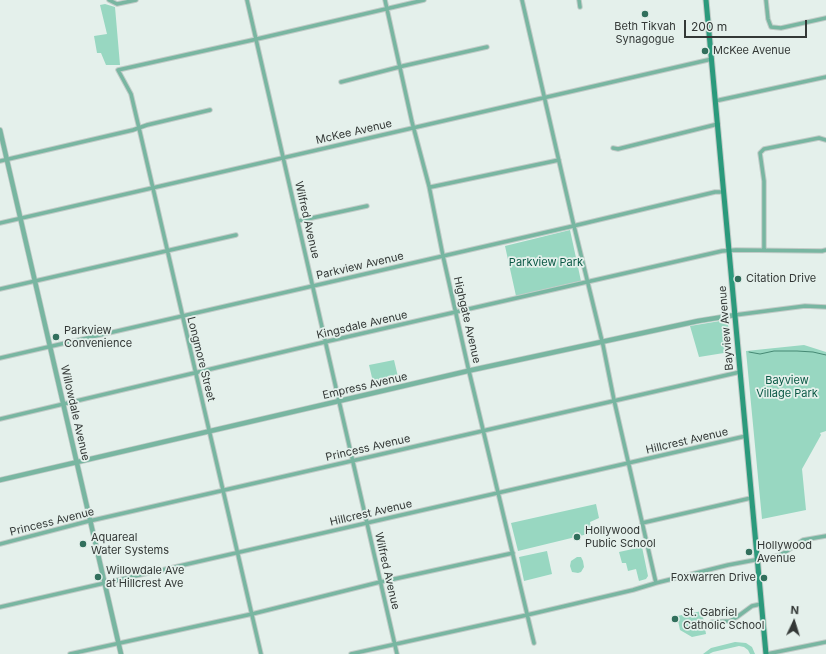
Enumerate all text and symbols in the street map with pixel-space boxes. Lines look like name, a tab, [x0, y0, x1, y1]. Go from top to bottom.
marker: Beth Tikvah Synagogue	[640, 9, 650, 19]
scale bar	[686, 12, 809, 38]
text: 200 m	[691, 19, 727, 34]
place label: Beth Tikvah Synagogue	[614, 20, 676, 46]
place label: McKee Avenue	[713, 44, 791, 58]
marker: McKee Avenue	[700, 46, 710, 56]
street label: McKee Avenue	[315, 117, 393, 147]
street label: Wilfred Avenue	[292, 180, 322, 260]
street label: Parkview Avenue	[315, 250, 405, 282]
park label: Parkview Park	[509, 256, 583, 270]
place label: Citation Drive	[746, 272, 816, 286]
marker: Citation Drive	[733, 274, 743, 284]
street label: Highgate Avenue	[451, 275, 483, 365]
street label: Bayview Avenue	[716, 285, 736, 371]
street label: Kingsdale Avenue	[315, 308, 409, 342]
street label: Longmore Street	[184, 315, 218, 403]
place label: Parkview Convenience	[64, 324, 132, 350]
marker: Parkview Convenience	[51, 332, 61, 342]
street label: Willowdale Avenue	[58, 364, 92, 462]
street label: Empress Avenue	[321, 370, 409, 402]
park label: Bayview Village Park	[756, 374, 818, 400]
street label: Hillcrest Avenue	[645, 425, 729, 457]
street label: Princess Avenue	[324, 432, 412, 464]
street label: Hillcrest Avenue	[329, 497, 413, 529]
street label: Princess Avenue	[8, 505, 96, 539]
place label: Hollywood Public School	[585, 524, 656, 550]
place label: Aquareal Water Systems	[91, 531, 169, 557]
street label: Wilfred Avenue	[372, 531, 402, 611]
marker: Hollywood Public School	[572, 532, 582, 542]
marker: Aquareal Water Systems	[78, 539, 88, 549]
place label: Hollywood Avenue	[757, 539, 812, 565]
marker: Hollywood Avenue	[744, 547, 754, 557]
place label: Willowdale Ave at Hillcrest Ave	[106, 564, 184, 590]
place label: Foxwarren Drive	[671, 571, 756, 585]
marker: Willowdale Ave at Hillcrest Ave	[93, 572, 103, 582]
marker: Foxwarren Drive	[759, 573, 769, 583]
north arrow	[774, 602, 814, 642]
text: N	[790, 603, 800, 617]
place label: St. Gabriel Catholic School	[683, 606, 764, 632]
marker: St. Gabriel Catholic School	[670, 614, 680, 624]

